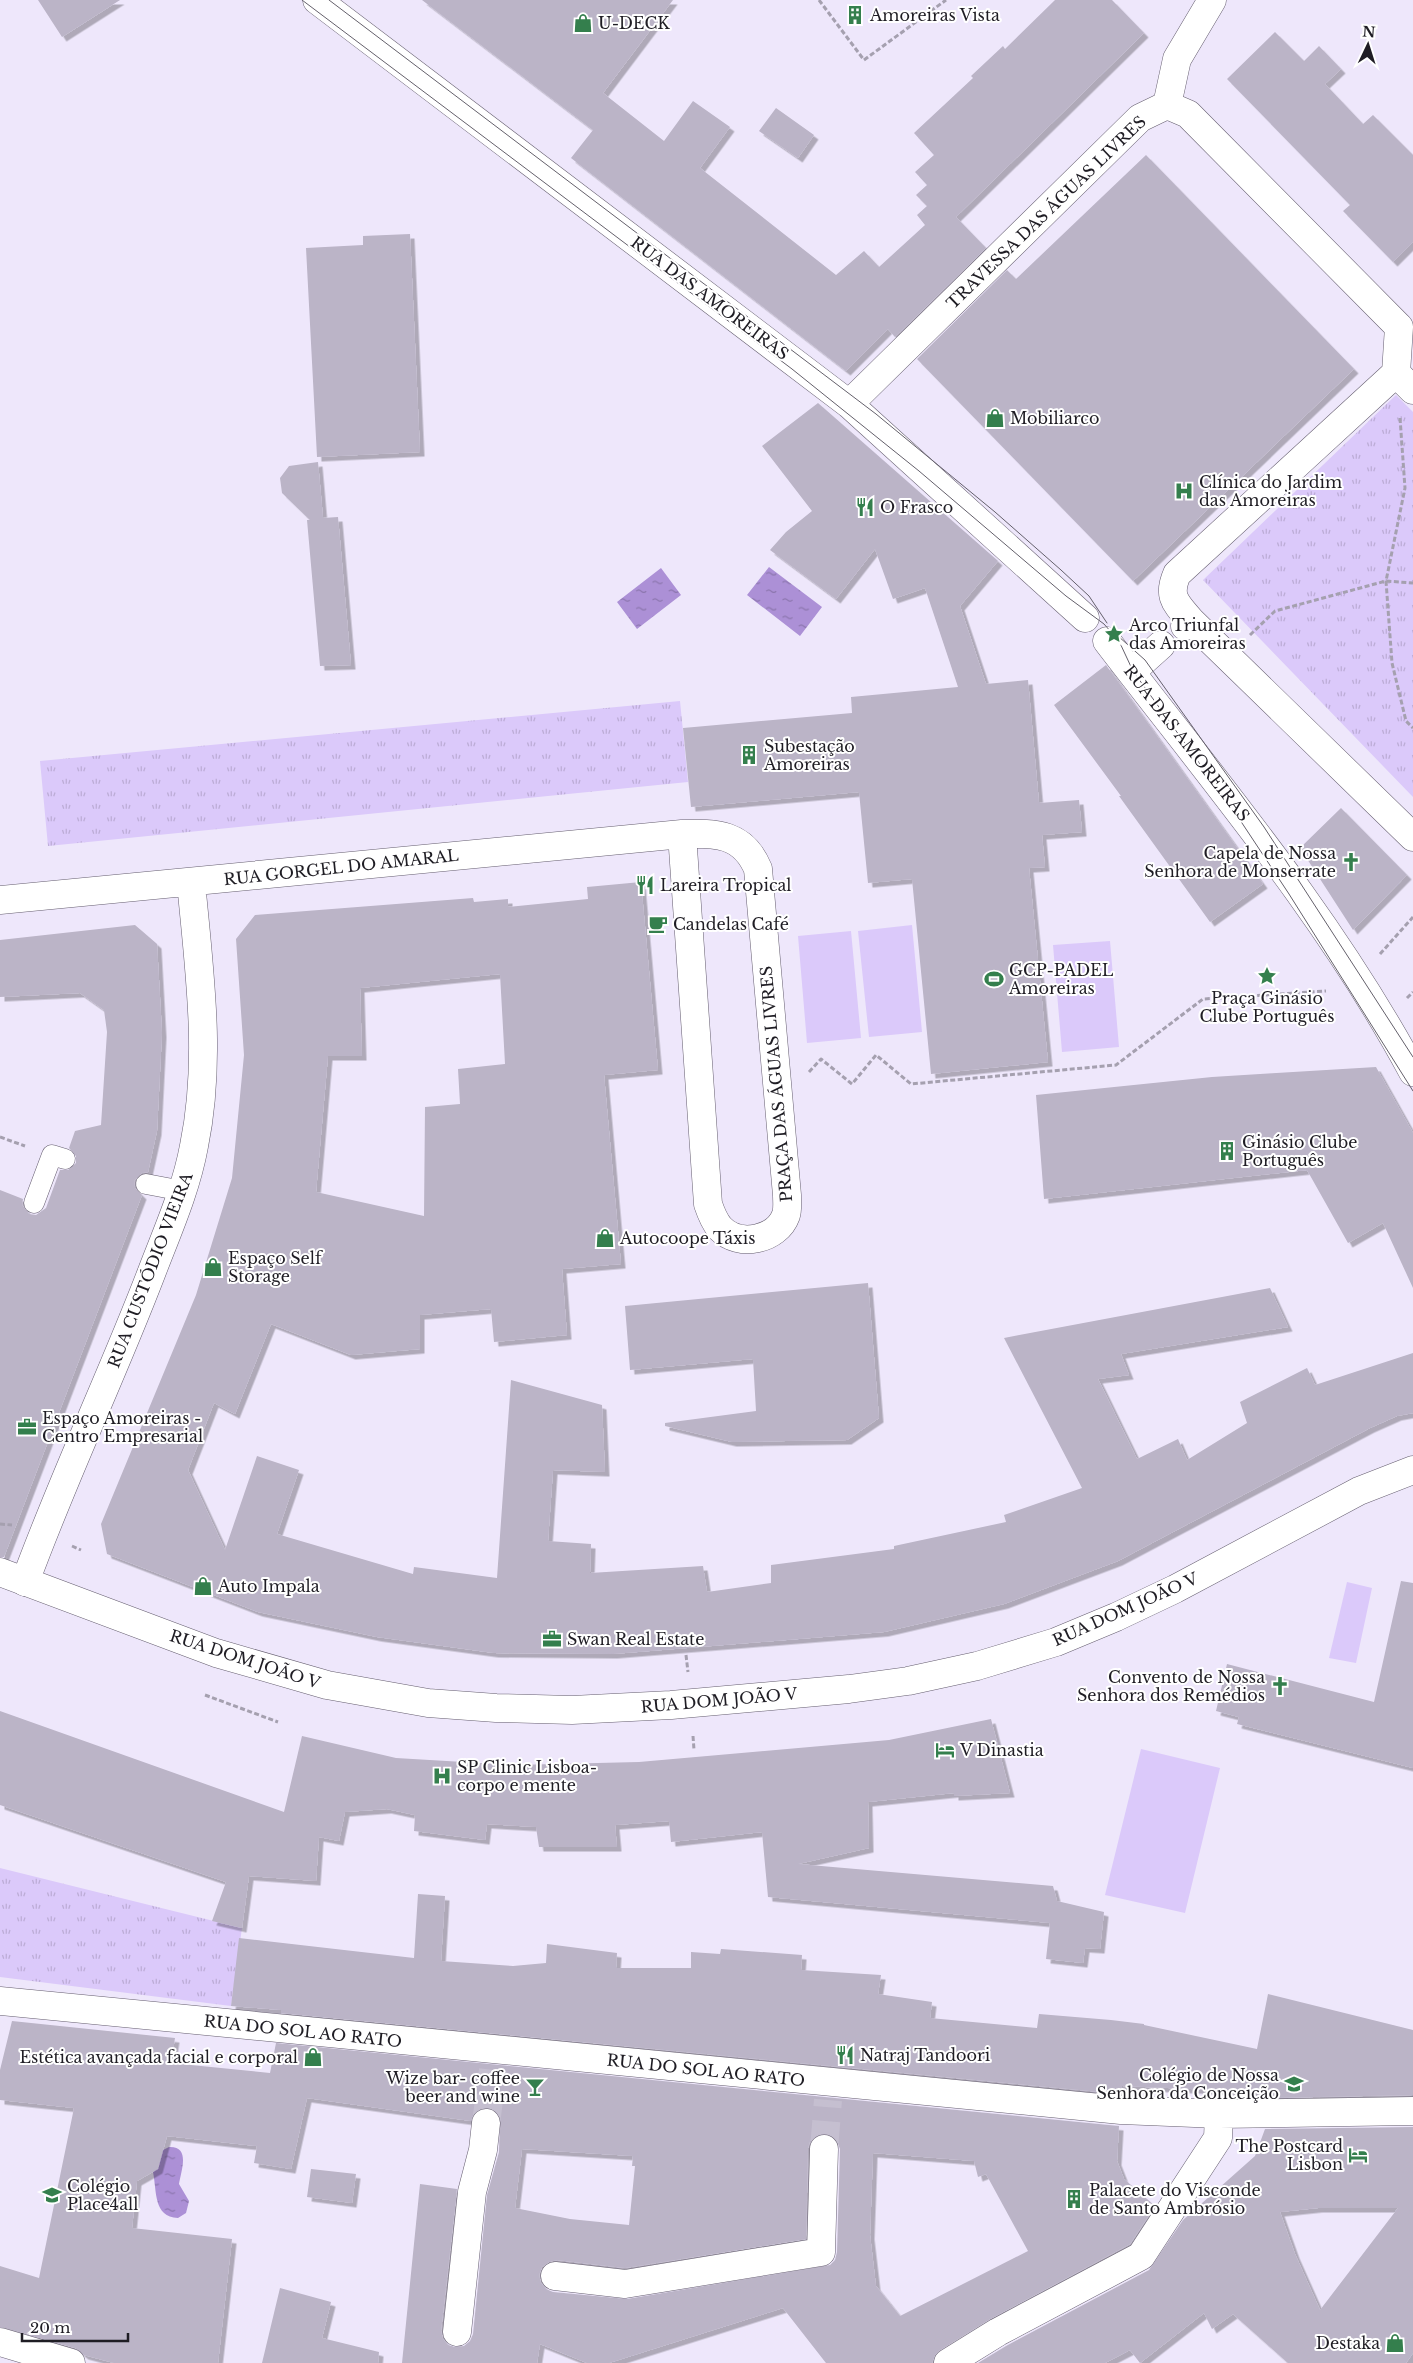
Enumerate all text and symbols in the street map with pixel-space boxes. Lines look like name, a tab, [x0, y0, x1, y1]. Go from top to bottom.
building icon: Amoreiras Vista	[844, 4, 866, 26]
place label: Amoreiras Vista	[869, 5, 1000, 25]
shop icon: U-DECK	[572, 12, 594, 34]
place label: U-DECK	[598, 13, 670, 33]
north arrow	[1343, 20, 1393, 70]
text: N	[1362, 23, 1376, 41]
street label: TRAVESSA DAS ÁGUAS LIVRES	[942, 111, 1150, 313]
street label: RUA DAS AMOREIRAS	[627, 232, 793, 364]
shop icon: Mobiliarco	[984, 407, 1006, 429]
place label: Mobiliarco	[1010, 408, 1099, 428]
place label: Clínica do Jardim das Amoreiras	[1199, 472, 1342, 510]
hospital icon: Clínica do Jardim das Amoreiras	[1173, 480, 1195, 502]
restaurant icon: O Frasco	[854, 496, 876, 518]
place label: O Frasco	[880, 497, 953, 517]
place label: Arco Triunfal das Amoreiras	[1128, 615, 1246, 653]
place icon: Arco Triunfal das Amoreiras	[1103, 623, 1125, 645]
street label: RUA DAS AMOREIRAS	[1120, 661, 1254, 825]
place label: Subestação Amoreiras	[763, 736, 855, 774]
building icon: Subestação Amoreiras	[738, 744, 760, 766]
place label: Capela de Nossa Senhora de Monserrate	[1144, 843, 1336, 881]
street label: RUA GORGEL DO AMARAL	[223, 845, 460, 889]
church icon: Capela de Nossa Senhora de Monserrate	[1340, 851, 1362, 873]
restaurant icon: Lareira Tropical	[634, 874, 656, 896]
place label: Lareira Tropical	[660, 875, 792, 895]
cafe icon: Candelas Café	[647, 913, 669, 935]
place label: Candelas Café	[673, 914, 789, 934]
place label: GCP-PADEL Amoreiras	[1008, 960, 1114, 998]
street label: PRAÇA DAS ÁGUAS LIVRES	[756, 965, 796, 1203]
place icon: Praça Ginásio Clube Português	[1256, 965, 1278, 987]
sports icon: GCP-PADEL Amoreiras	[983, 968, 1005, 990]
place label: Praça Ginásio Clube Português	[1199, 988, 1335, 1026]
place label: Ginásio Clube Português	[1242, 1132, 1357, 1170]
building icon: Ginásio Clube Português	[1216, 1140, 1238, 1162]
street label: RUA CUSTÓDIO VIEIRA	[103, 1169, 197, 1371]
shop icon: Autocoope Táxis	[594, 1227, 616, 1249]
place label: Autocoope Táxis	[619, 1228, 756, 1248]
place label: Espaço Self Storage	[228, 1248, 324, 1286]
shop icon: Espaço Self Storage	[202, 1256, 224, 1278]
place label: Espaço Amoreiras - Centro Empresarial	[42, 1408, 203, 1446]
office icon: Espaço Amoreiras - Centro Empresarial	[16, 1416, 38, 1438]
street label: RUA DOM JOÃO V	[1049, 1567, 1201, 1650]
shop icon: Auto Impala	[192, 1575, 214, 1597]
place label: Auto Impala	[217, 1576, 320, 1596]
street label: RUA DOM JOÃO V	[167, 1624, 324, 1693]
office icon: Swan Real Estate	[541, 1628, 563, 1650]
place label: Swan Real Estate	[567, 1629, 704, 1649]
place label: Convento de Nossa Senhora dos Remédios	[1077, 1667, 1265, 1705]
church icon: Convento de Nossa Senhora dos Remédios	[1269, 1675, 1291, 1697]
street label: RUA DOM JOÃO V	[640, 1682, 799, 1717]
hotel icon: V Dinastia	[934, 1739, 956, 1761]
place label: V Dinastia	[959, 1740, 1044, 1760]
place label: SP Clinic Lisboa- corpo e mente	[457, 1757, 597, 1795]
hospital icon: SP Clinic Lisboa- corpo e mente	[431, 1765, 453, 1787]
street label: RUA DO SOL AO RATO	[203, 2011, 403, 2051]
restaurant icon: Natraj Tandoori	[834, 2044, 856, 2066]
place label: Natraj Tandoori	[860, 2045, 991, 2065]
shop icon: Estética avançada facial e corporal	[302, 2046, 324, 2068]
place label: Estética avançada facial e corporal	[19, 2047, 298, 2067]
street label: RUA DO SOL AO RATO	[606, 2050, 806, 2090]
place label: Colégio de Nossa Senhora da Conceição	[1097, 2065, 1279, 2103]
place label: Wize bar- coffee beer and wine	[385, 2068, 520, 2106]
school or university icon: Colégio de Nossa Senhora da Conceição	[1283, 2073, 1305, 2095]
bar icon: Wize bar- coffee beer and wine	[524, 2076, 546, 2098]
place label: The Postcard Lisbon	[1235, 2136, 1343, 2174]
hotel icon: The Postcard Lisbon	[1347, 2144, 1369, 2166]
place label: Colégio Place4all	[67, 2176, 138, 2214]
place label: Palacete do Visconde de Santo Ambrósio	[1089, 2180, 1261, 2218]
school or university icon: Colégio Place4all	[41, 2184, 63, 2206]
building icon: Palacete do Visconde de Santo Ambrósio	[1063, 2188, 1085, 2210]
scale bar	[22, 2310, 129, 2342]
text: 20 m	[30, 2318, 70, 2337]
shop icon: Destaka	[1384, 2332, 1406, 2354]
place label: Destaka	[1316, 2333, 1380, 2353]

